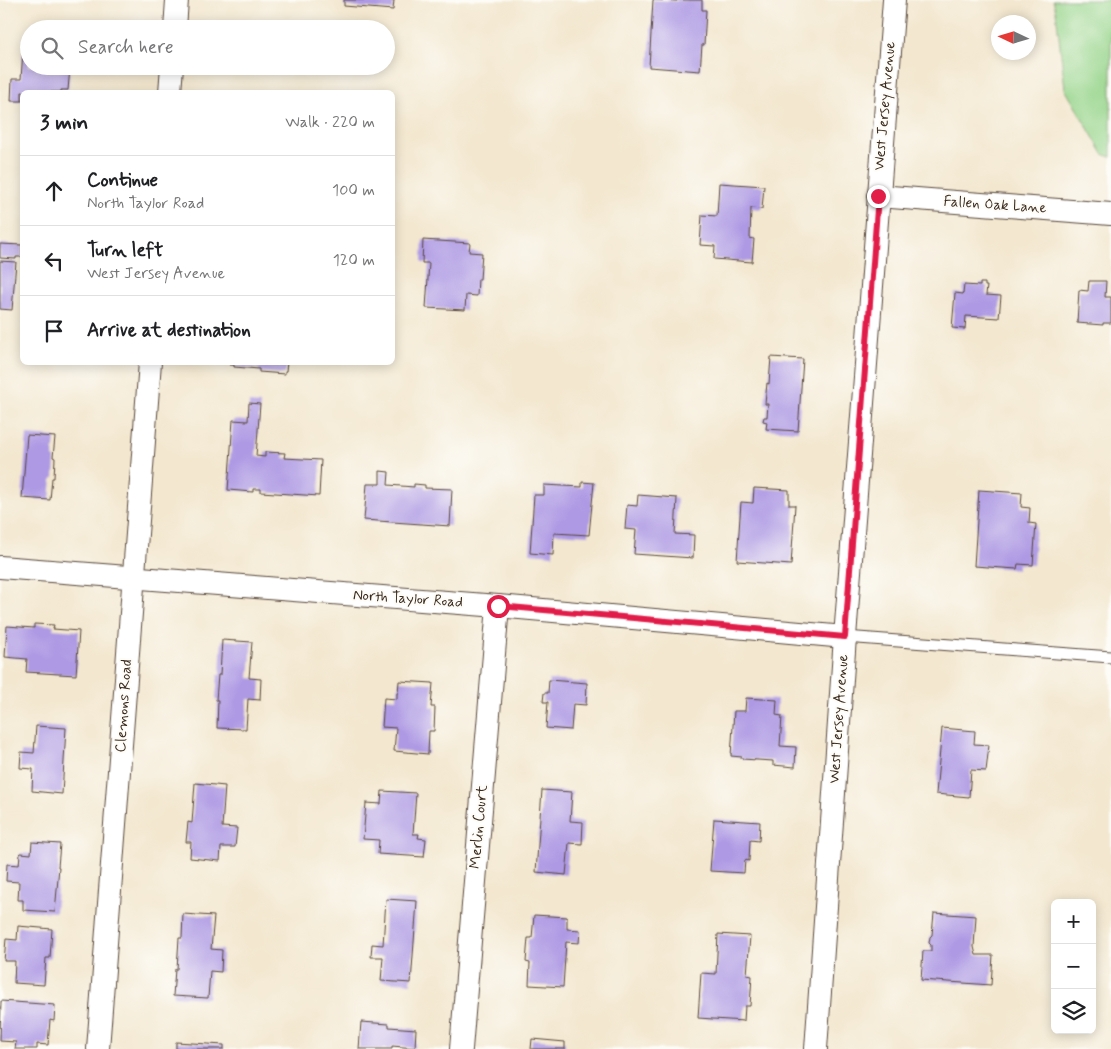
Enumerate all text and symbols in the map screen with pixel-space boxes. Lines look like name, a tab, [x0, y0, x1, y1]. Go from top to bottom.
north arrow	[991, 15, 1036, 60]
search box	[20, 20, 395, 75]
icon: search	[38, 34, 66, 62]
text: Search here	[78, 35, 174, 60]
street label: West Jersey Avenue	[869, 41, 901, 171]
text: 3 min	[40, 109, 88, 137]
text: Walk · 220 m	[285, 112, 375, 133]
text: Continue	[87, 168, 158, 193]
icon: ahead	[40, 177, 68, 205]
text: 100 m	[332, 180, 375, 201]
route end	[867, 185, 890, 208]
street label: Fallen Oak Lane	[943, 191, 1047, 219]
text: North Taylor Road	[87, 193, 204, 214]
text: Turn left	[87, 238, 163, 263]
icon: left	[40, 247, 68, 275]
text: 120 m	[333, 250, 375, 271]
text: West Jersey Avenue	[87, 263, 225, 284]
icon: arrive	[40, 317, 68, 345]
text: Arrive at destination	[87, 318, 251, 343]
street label: North Taylor Road	[352, 585, 464, 613]
route start	[487, 595, 510, 618]
street label: West Jersey Avenue	[825, 654, 853, 784]
street label: Clemons Road	[111, 659, 137, 753]
street label: Merlin Court	[465, 784, 493, 870]
map controls	[1051, 899, 1096, 1034]
button: +	[1051, 899, 1096, 944]
button: −	[1051, 944, 1096, 989]
button: layers	[1051, 989, 1096, 1034]

